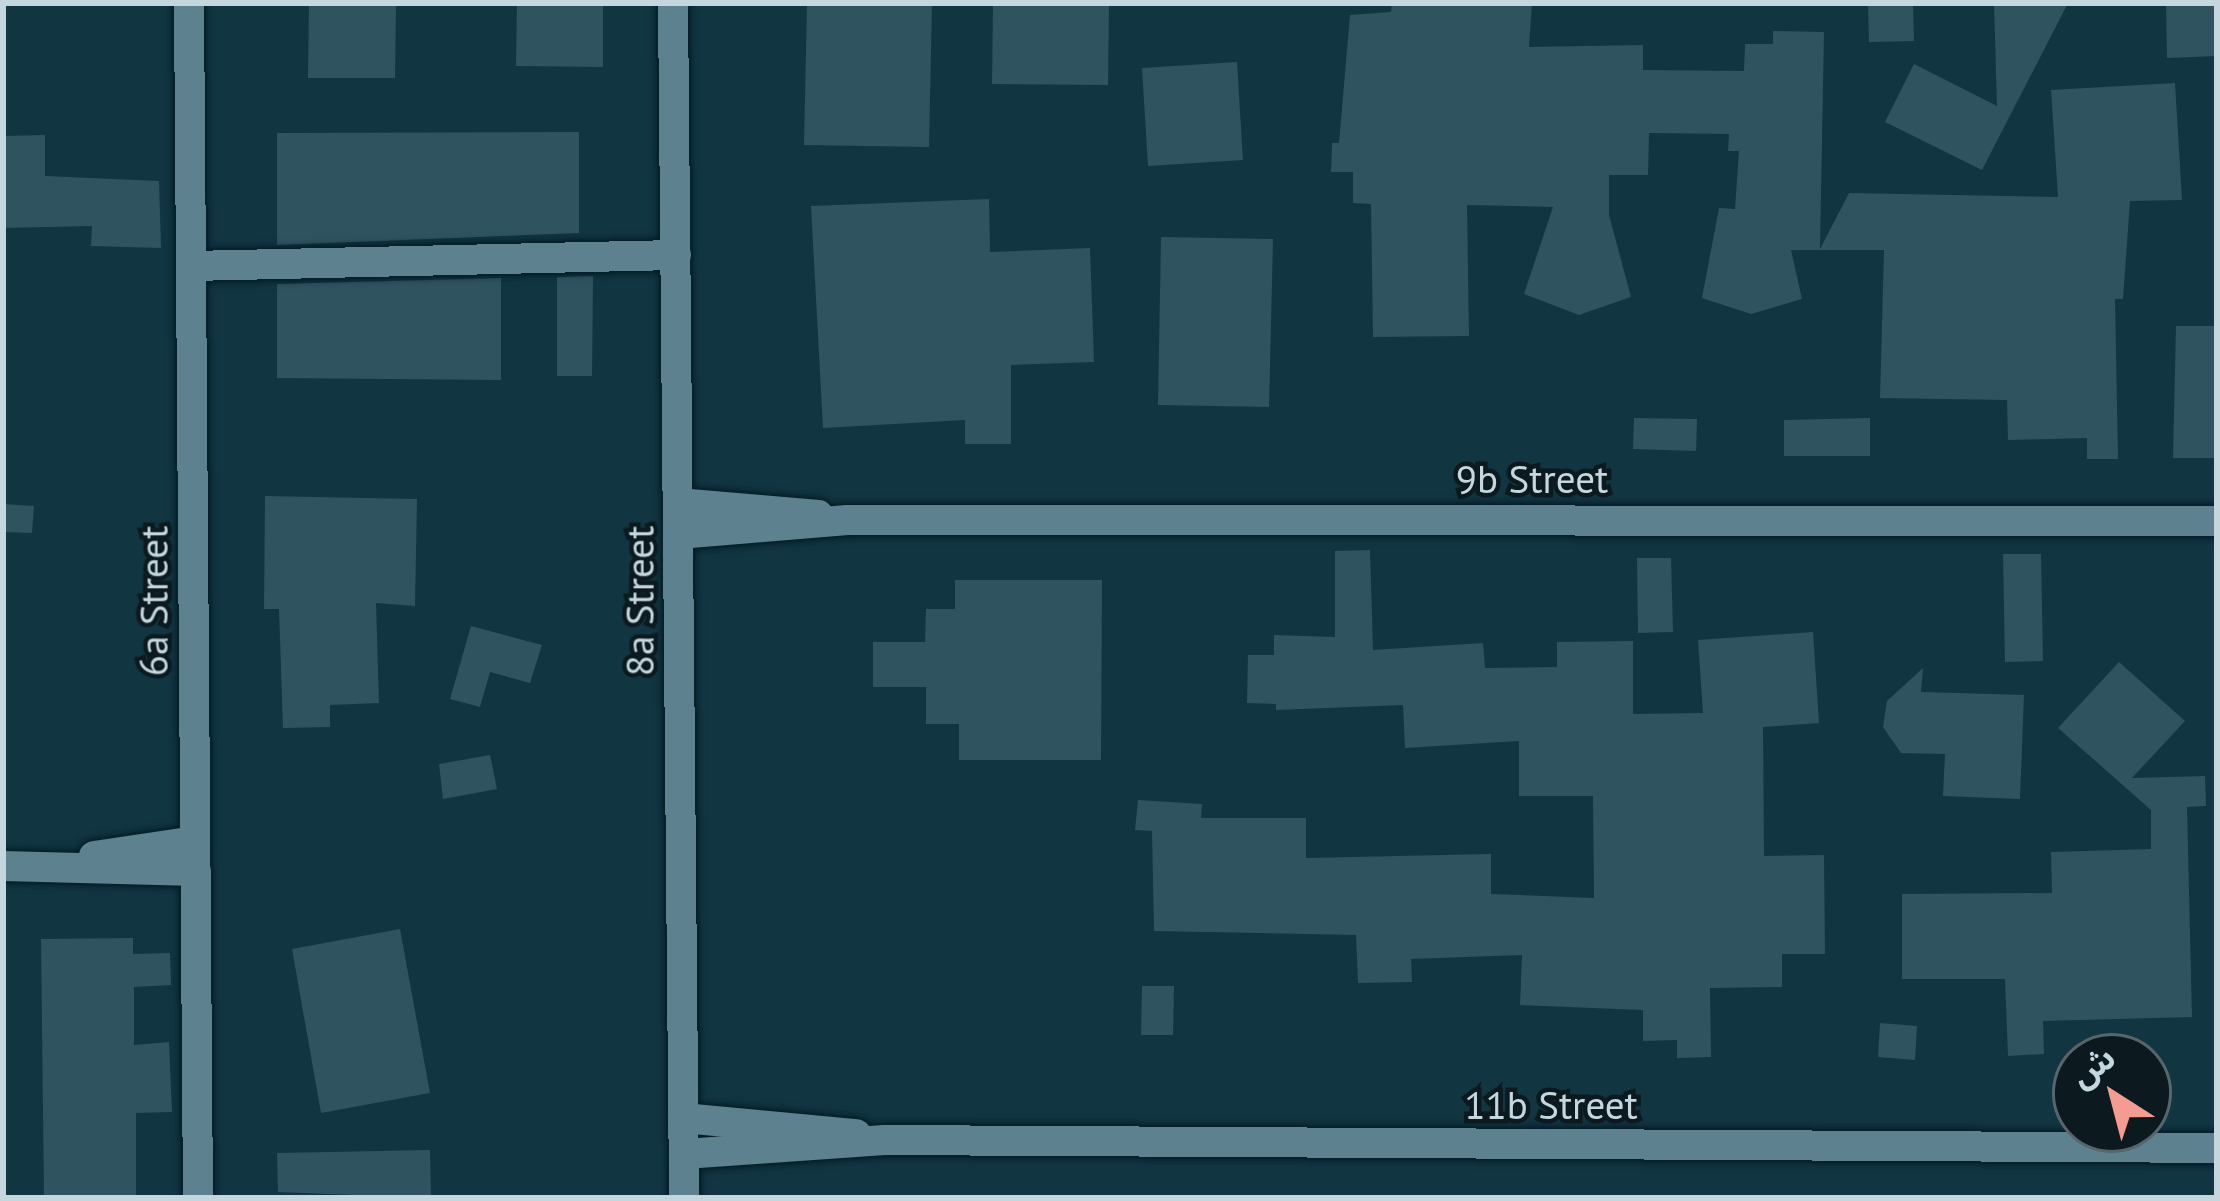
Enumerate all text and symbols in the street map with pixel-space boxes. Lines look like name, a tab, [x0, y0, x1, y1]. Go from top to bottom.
street label: 9b Street	[1456, 456, 1608, 502]
street label: 6a Street	[131, 526, 177, 676]
street label: 8a Street	[617, 526, 663, 676]
north arrow	[2052, 1033, 2172, 1153]
text: ش	[2061, 1035, 2123, 1097]
street label: 11b Street	[1464, 1082, 1638, 1128]

